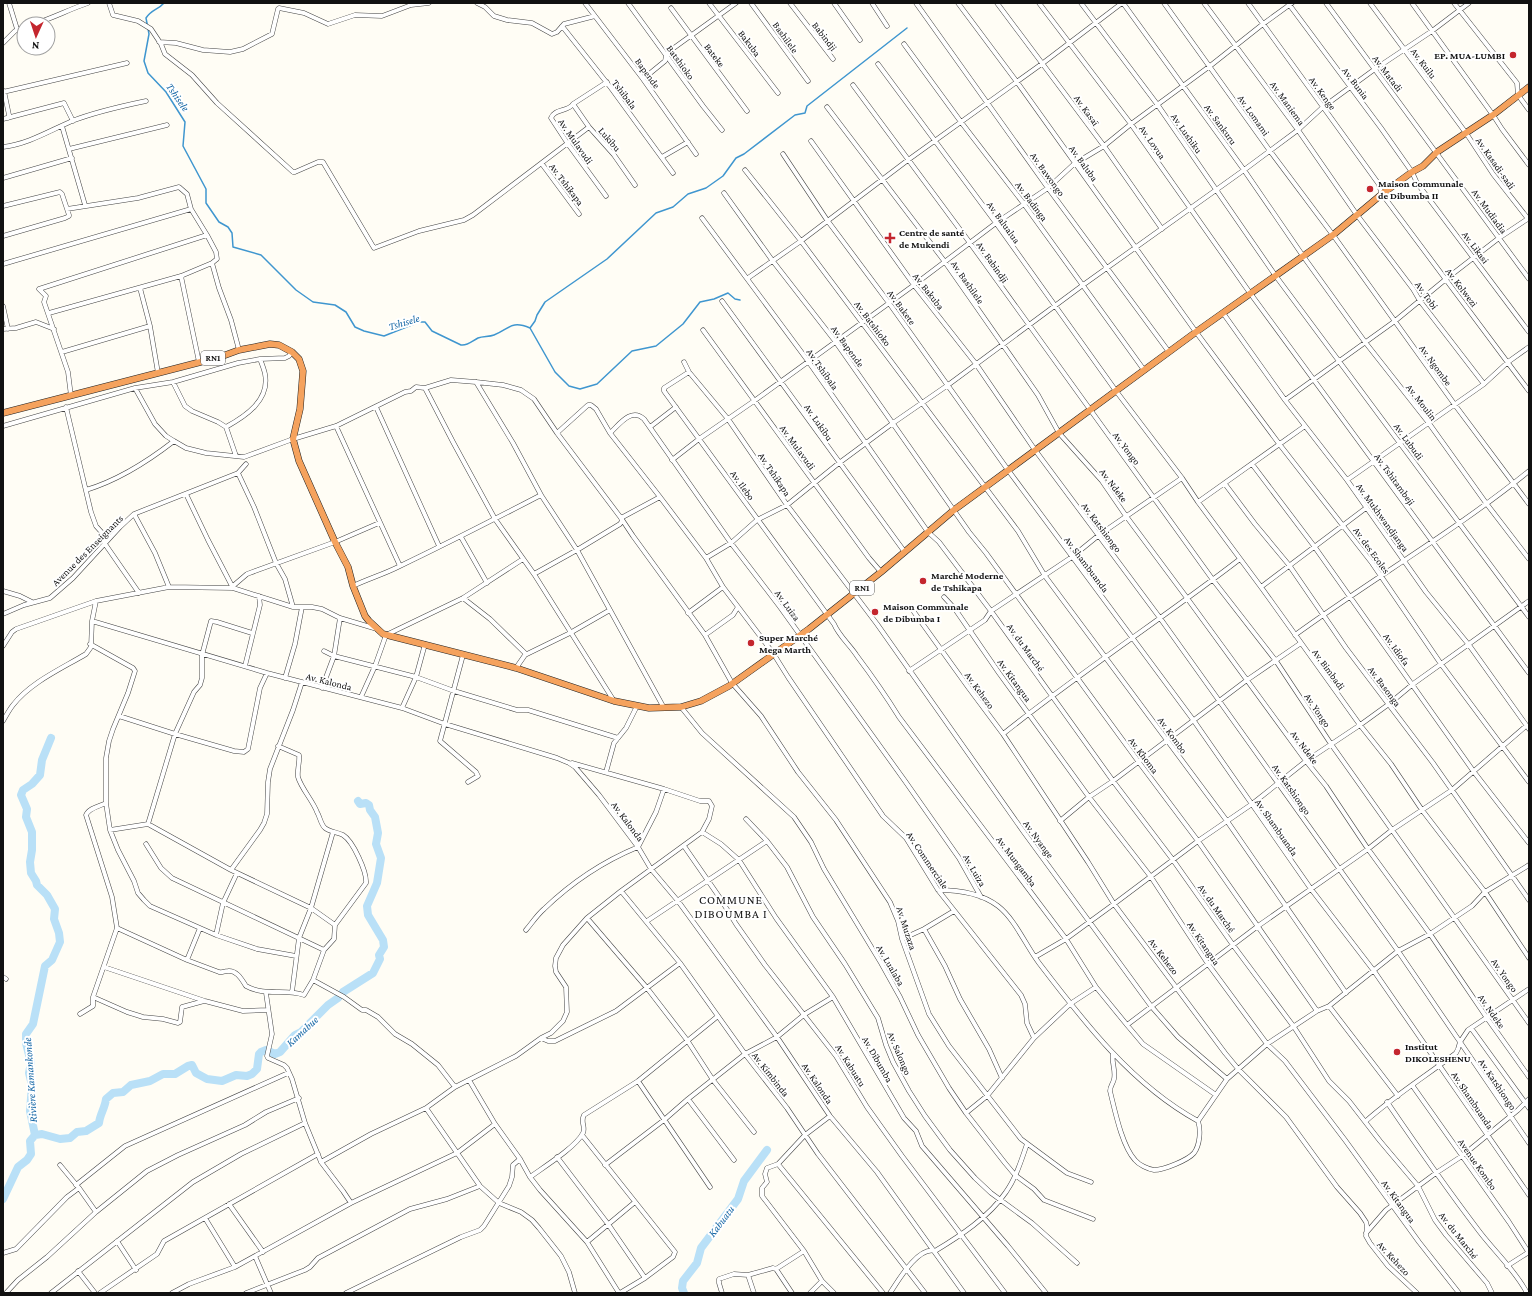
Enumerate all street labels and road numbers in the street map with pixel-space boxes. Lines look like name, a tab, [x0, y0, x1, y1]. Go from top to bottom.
street label: Bashilele	[771, 19, 801, 56]
street label: Babindji	[809, 20, 840, 54]
street label: Bakuba	[736, 28, 763, 59]
street label: Bateke	[702, 41, 727, 70]
street label: Batshioko	[664, 43, 697, 82]
street label: Av. Kuilu	[1409, 46, 1439, 81]
street label: Av. Matadi	[1370, 53, 1405, 94]
street label: Bapende	[633, 56, 663, 91]
street label: Av. Bunia	[1340, 65, 1371, 102]
street label: Av. Kenge	[1307, 75, 1339, 113]
street label: Tshibala	[610, 77, 639, 111]
street label: Av. Maniema	[1268, 79, 1308, 128]
street label: Av. Kasaï	[1072, 93, 1102, 128]
street label: Av. Lomami	[1236, 93, 1272, 138]
street label: Av. Sankuru	[1202, 102, 1239, 147]
street label: Av. Lushiku	[1169, 111, 1205, 156]
street label: Av. Mulavudi	[556, 117, 595, 166]
street label: Av. Lovua	[1137, 123, 1168, 161]
street label: Lukibu	[596, 125, 623, 154]
street label: Av. Kasadi-sadi	[1474, 135, 1518, 192]
street label: Av. Baluba	[1067, 143, 1101, 184]
street label: Av. Bawongo	[1028, 150, 1067, 198]
street label: Av. Tshikapa	[547, 161, 586, 208]
street label: Av. Badinga	[1013, 179, 1050, 224]
street label: Av. Mudiadia	[1470, 187, 1510, 236]
street label: Av. Balualua	[985, 199, 1023, 246]
street label: Av. Likasi	[1460, 229, 1491, 266]
street label: Av. Babindji	[974, 240, 1011, 286]
street label: Av. Bashilele	[949, 259, 987, 306]
street label: Av. Kolwezi	[1443, 266, 1480, 309]
street label: Av. Bakuba	[911, 271, 947, 312]
street label: Av. Tobi	[1413, 279, 1441, 312]
street label: Av. Bakete	[885, 288, 918, 327]
street label: Av. Batshioko	[852, 299, 893, 348]
street label: Av. Bapende	[829, 323, 867, 370]
street label: Av. Ngombe	[1417, 343, 1454, 388]
street label: Av. Tshibala	[804, 347, 841, 392]
road number: RN1	[201, 351, 225, 365]
street label: Av. Moulin	[1404, 382, 1440, 423]
street label: Av. Lukibu	[802, 402, 836, 443]
street label: Av. Lubudi	[1392, 421, 1426, 462]
street label: Av. Mulavudi	[778, 423, 818, 472]
street label: Av. Yongo	[1111, 430, 1143, 467]
street label: Av. Tshikapa	[756, 450, 793, 498]
street label: Av. Tshitambeji	[1371, 451, 1417, 508]
street label: Av. Ndeke	[1097, 466, 1130, 505]
street label: Av. Ilebo	[728, 468, 757, 502]
street label: Av. Mukhwandjanga	[1353, 481, 1411, 555]
street label: Av. Katshiongo	[1079, 500, 1124, 554]
street label: Avenue des Enseignants	[50, 513, 125, 588]
street label: Av. des Ecoles	[1351, 525, 1392, 576]
street label: Av. Shambuanda	[1062, 534, 1111, 595]
road number: RN1	[850, 581, 874, 595]
street label: Av. Luiza	[773, 588, 803, 623]
street label: Av. du Marché	[1005, 621, 1047, 674]
street label: Av. Idiofa	[1381, 631, 1412, 668]
street label: Av. Bimbadi	[1310, 647, 1347, 692]
street label: Av. Kitangua	[995, 657, 1034, 704]
street label: Av. Basonga	[1366, 664, 1404, 709]
street label: Av. Kalonda	[305, 670, 353, 693]
street label: Av. Kehezo	[963, 670, 997, 711]
street label: Av. Yongo	[1302, 691, 1333, 729]
street label: Av. Kombo	[1156, 715, 1190, 756]
street label: Av. Ndeke	[1288, 728, 1321, 767]
street label: Av. Khoma	[1126, 735, 1161, 776]
street label: Av. Katshiongo	[1270, 762, 1313, 817]
street label: Av. Shambuanda	[1253, 797, 1301, 858]
street label: Av. Kalonda	[609, 799, 646, 844]
street label: Av. Nyange	[1021, 818, 1056, 861]
street label: Av. Commerciale	[904, 829, 951, 892]
street label: Av. Mungamba	[994, 834, 1039, 889]
street label: Av. Luiza	[961, 852, 988, 889]
street label: Av. du Marché	[1196, 882, 1238, 935]
street label: Av. Muzaza	[894, 905, 919, 952]
street label: Av. Kitangua	[1185, 919, 1222, 968]
street label: Av. Kehezo	[1146, 936, 1181, 977]
street label: Av. Lualaba	[874, 943, 907, 988]
street label: Av. Yongo	[1489, 956, 1520, 994]
street label: Av. Ndeke	[1476, 992, 1508, 1031]
street label: Av. Salongo	[886, 1030, 914, 1077]
street label: Av. Dibumba	[860, 1034, 895, 1085]
street label: Av. Kabuatu	[833, 1042, 868, 1089]
street label: Av. Kimbinda	[750, 1050, 792, 1099]
street label: Av. Katshiongo	[1476, 1057, 1519, 1112]
street label: Av. Kalonda	[800, 1061, 835, 1106]
street label: Av. Shambuanda	[1449, 1069, 1496, 1131]
street label: Avenue Kombo	[1456, 1137, 1499, 1192]
street label: Av. Kitangua	[1379, 1178, 1418, 1225]
street label: Av. du Marché	[1437, 1210, 1481, 1261]
street label: Av. Kehezo	[1375, 1239, 1412, 1278]

